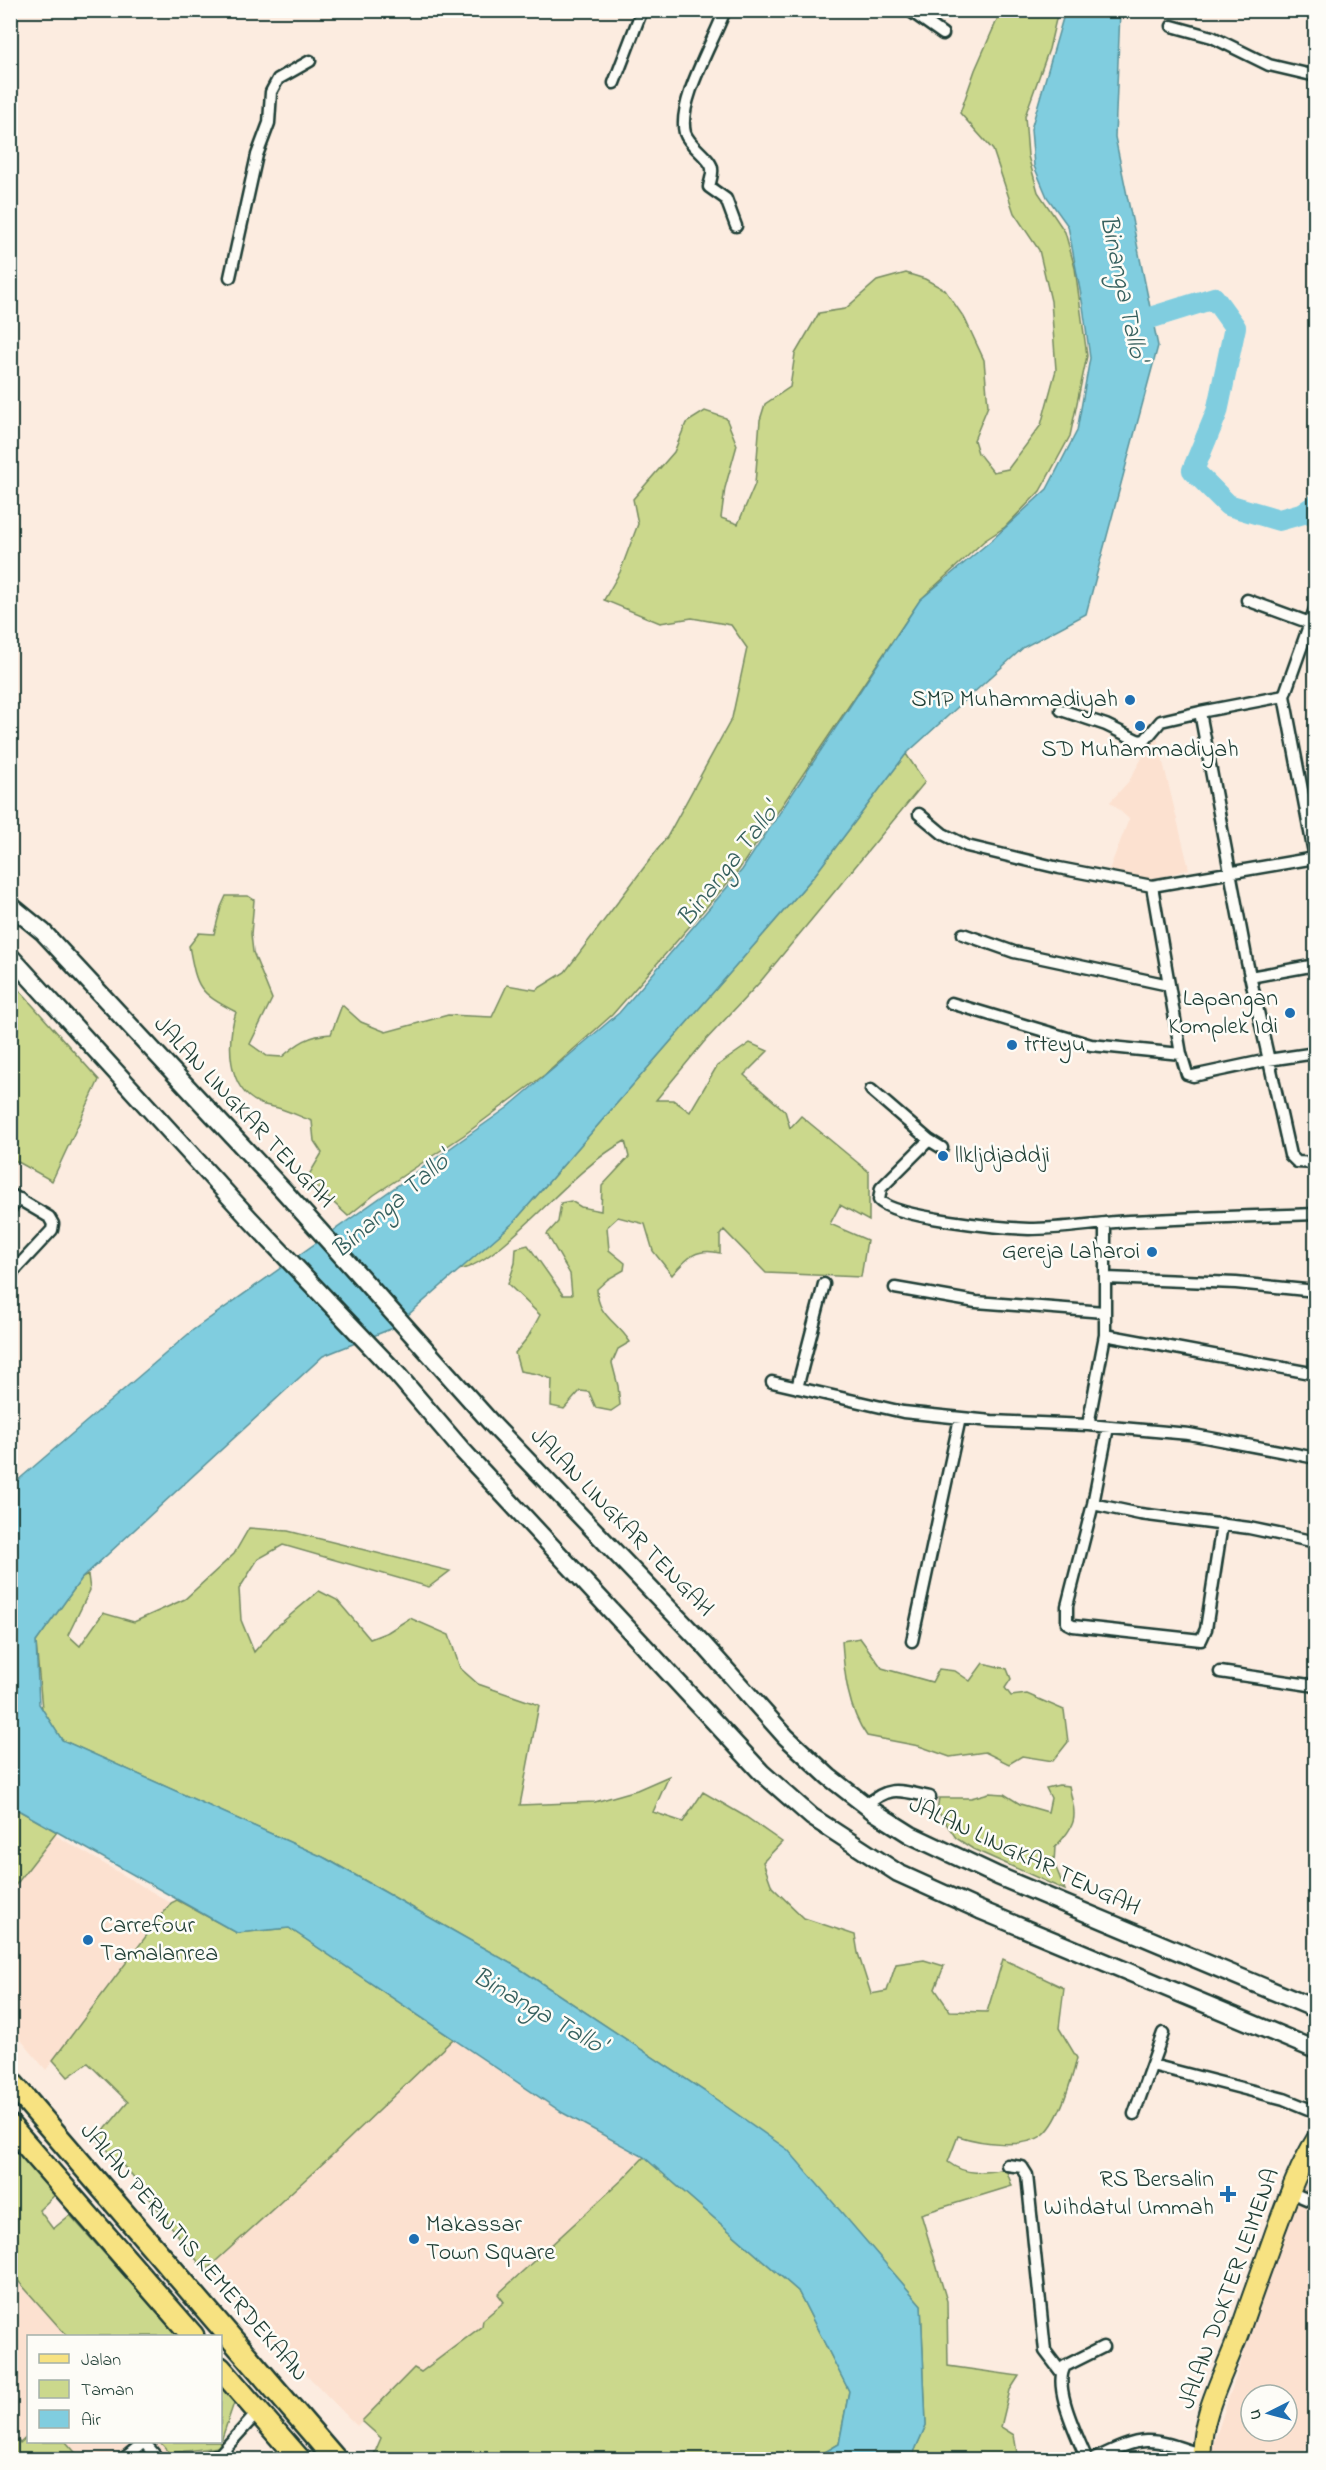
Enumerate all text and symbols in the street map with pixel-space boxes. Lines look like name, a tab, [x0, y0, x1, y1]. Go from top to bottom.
water label: Binanga Tallo'	[1088, 212, 1157, 369]
place label: SMP Muhammadiyah	[911, 683, 1118, 719]
marker: SMP Muhammadiyah	[1123, 693, 1137, 707]
marker: SD Muhammadiyah	[1133, 719, 1147, 733]
place label: SD Muhammadiyah	[1041, 733, 1239, 769]
water label: Binanga Tallo'	[668, 793, 792, 936]
place label: Lapangan Komplek Idi	[1168, 982, 1278, 1045]
marker: Lapangan Komplek Idi	[1283, 1006, 1297, 1020]
street label: JALAN LINGKAR TENGAH	[144, 1009, 342, 1217]
place label: trteyu	[1024, 1028, 1085, 1064]
marker: trteyu	[1005, 1038, 1019, 1052]
place label: llkljdjaddji	[955, 1139, 1050, 1174]
water label: Binanga Tallo'	[324, 1140, 464, 1269]
marker: llkljdjaddji	[936, 1149, 950, 1163]
place label: Gereja Laharoi	[1002, 1235, 1140, 1270]
marker: Gereja Laharoi	[1145, 1245, 1159, 1259]
street label: JALAN LINGKAR TENGAH	[521, 1420, 721, 1626]
street label: JALAN LINGKAR TENGAH	[902, 1788, 1146, 1926]
place label: Carrefour Tamalanrea	[100, 1909, 218, 1972]
marker: Carrefour Tamalanrea	[81, 1933, 95, 1947]
water label: Binanga Tallo'	[464, 1959, 615, 2068]
street label: JALAN PERINTIS KEMERDEKAAN	[70, 2116, 316, 2390]
place label: RS Bersalin Wihdatul Ummah	[1044, 2163, 1214, 2226]
street label: JALAN DOKTER LEIMENA	[1170, 2164, 1290, 2414]
marker: RS Bersalin Wihdatul Ummah	[1219, 2185, 1237, 2203]
place label: Makassar Town Square	[426, 2208, 555, 2271]
marker: Makassar Town Square	[407, 2232, 421, 2246]
legend	[27, 2335, 222, 2443]
text: Jalan	[81, 2348, 121, 2374]
text: Taman	[81, 2378, 134, 2404]
north arrow	[1239, 2383, 1299, 2443]
text: Air	[81, 2408, 101, 2434]
text: U	[1244, 2408, 1269, 2421]

